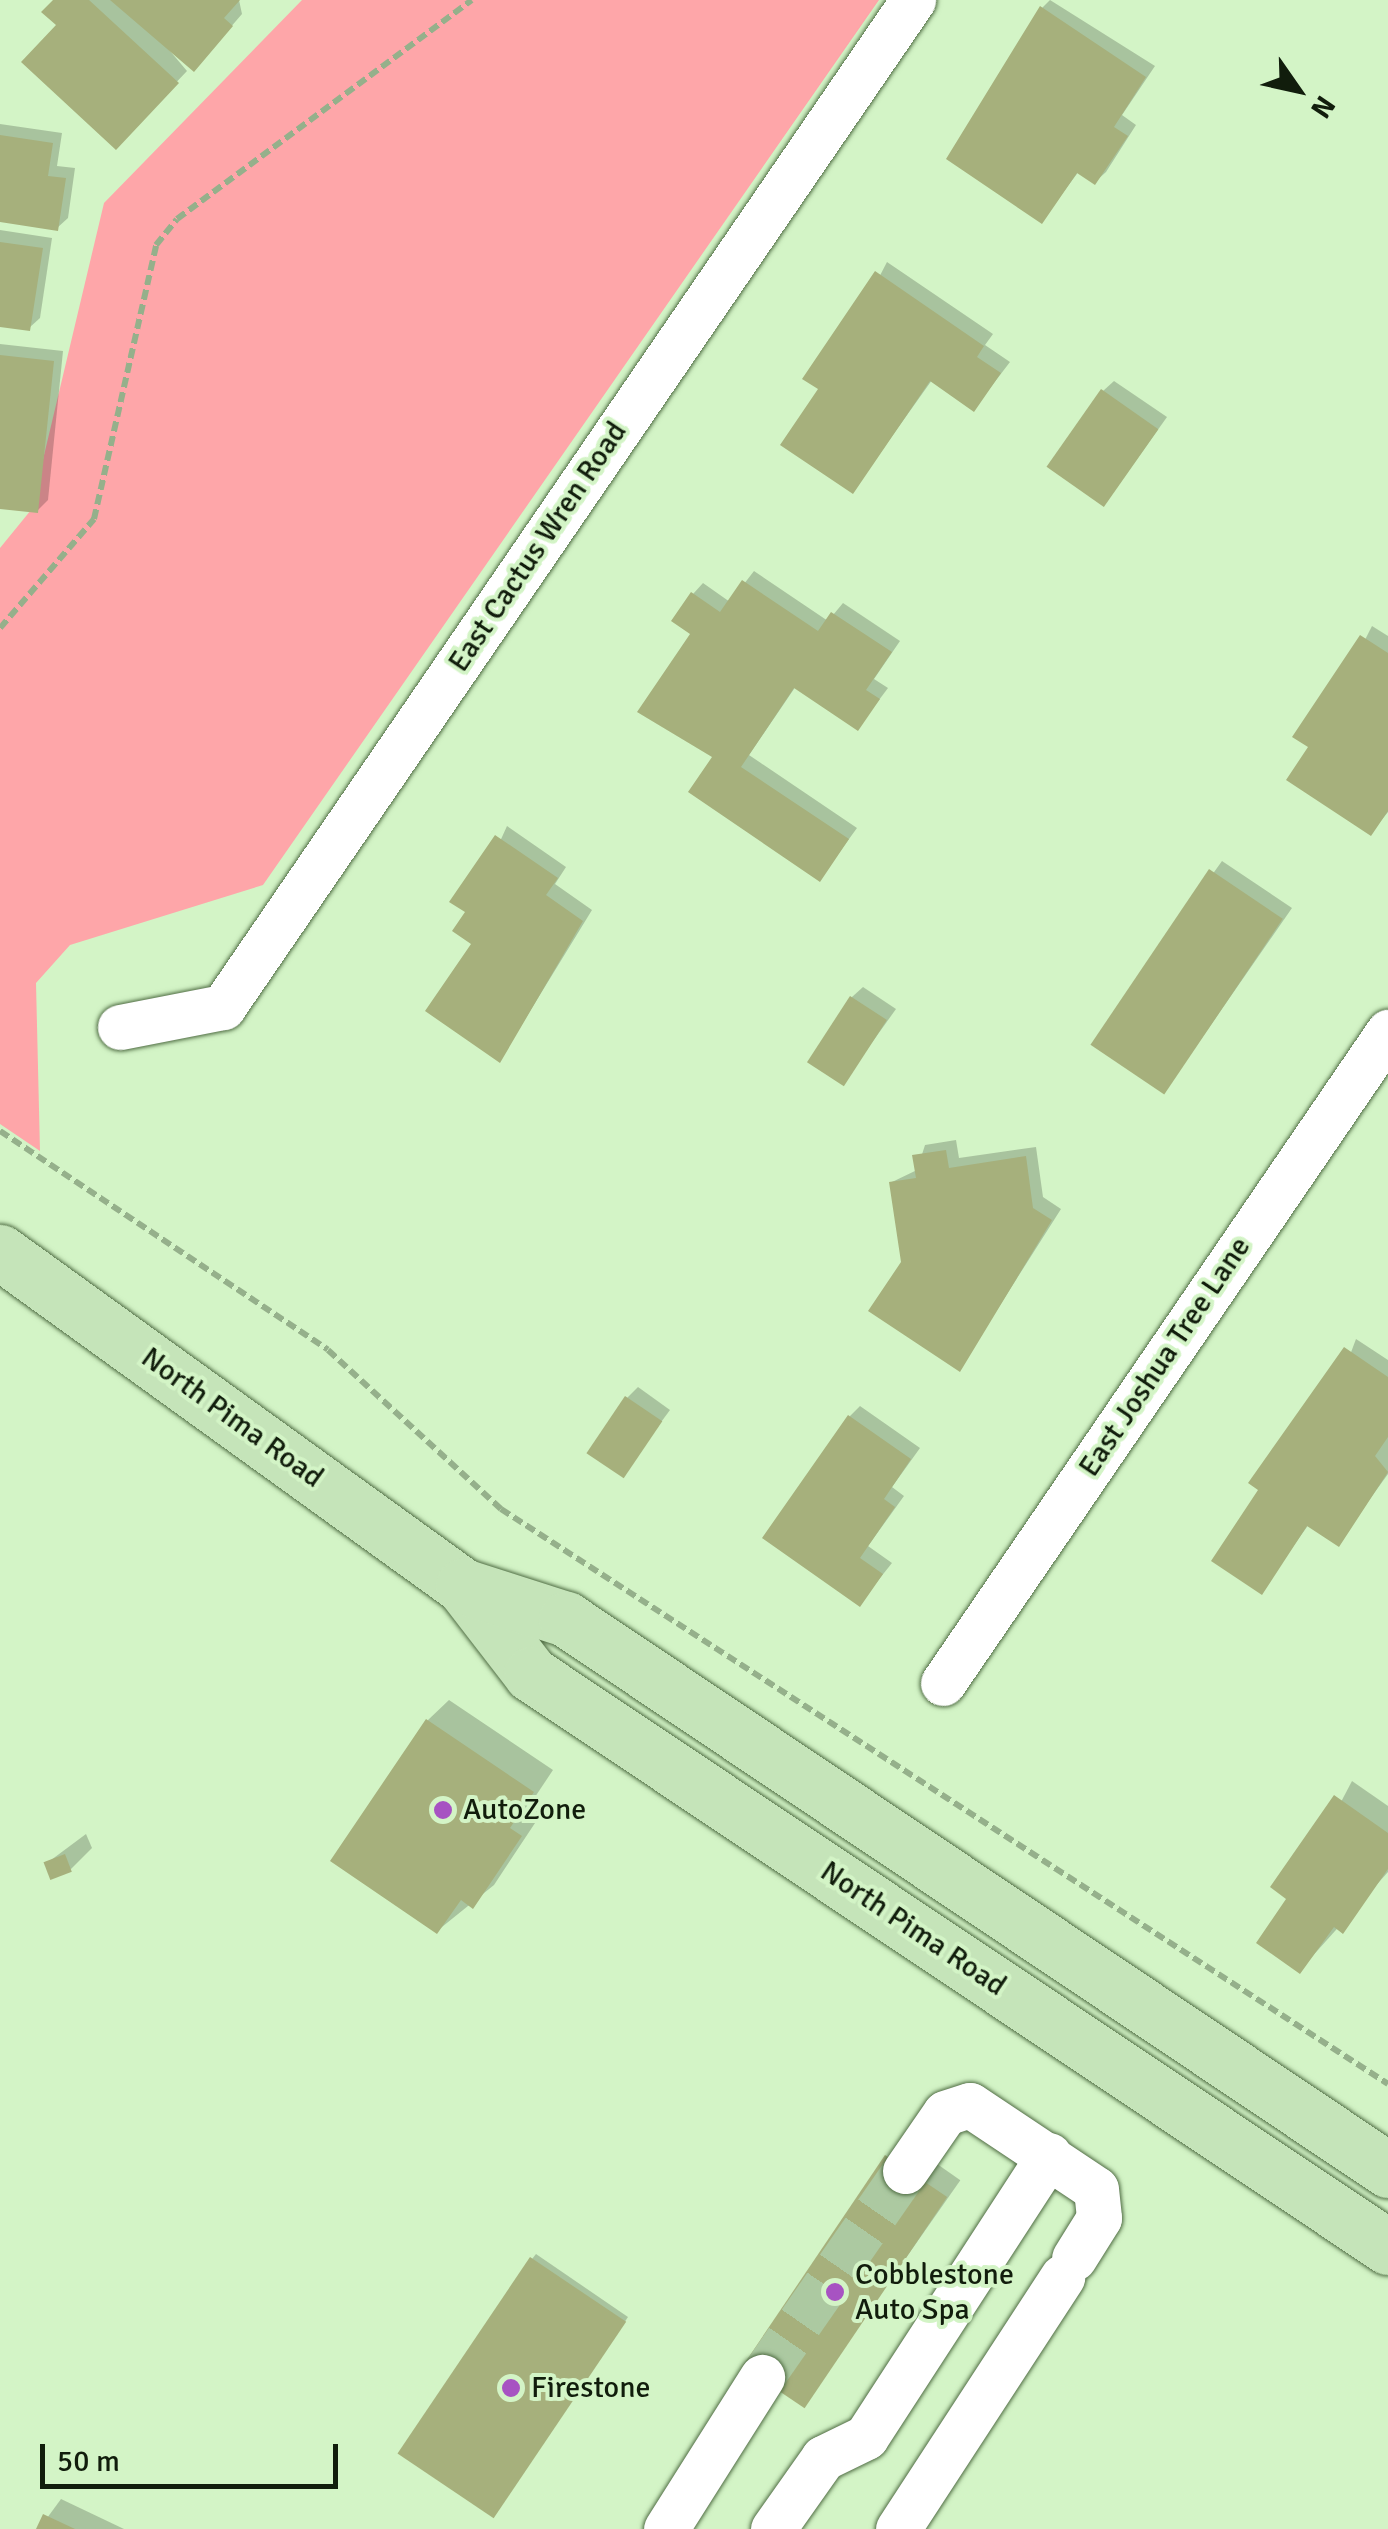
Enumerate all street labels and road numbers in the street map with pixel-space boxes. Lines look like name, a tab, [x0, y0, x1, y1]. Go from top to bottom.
street label: East Cactus Wren Road	[441, 415, 635, 679]
street label: East Joshua Tree Lane	[1071, 1230, 1259, 1484]
street label: North Pima Road	[134, 1340, 330, 1496]
street label: North Pima Road	[813, 1854, 1013, 2004]

